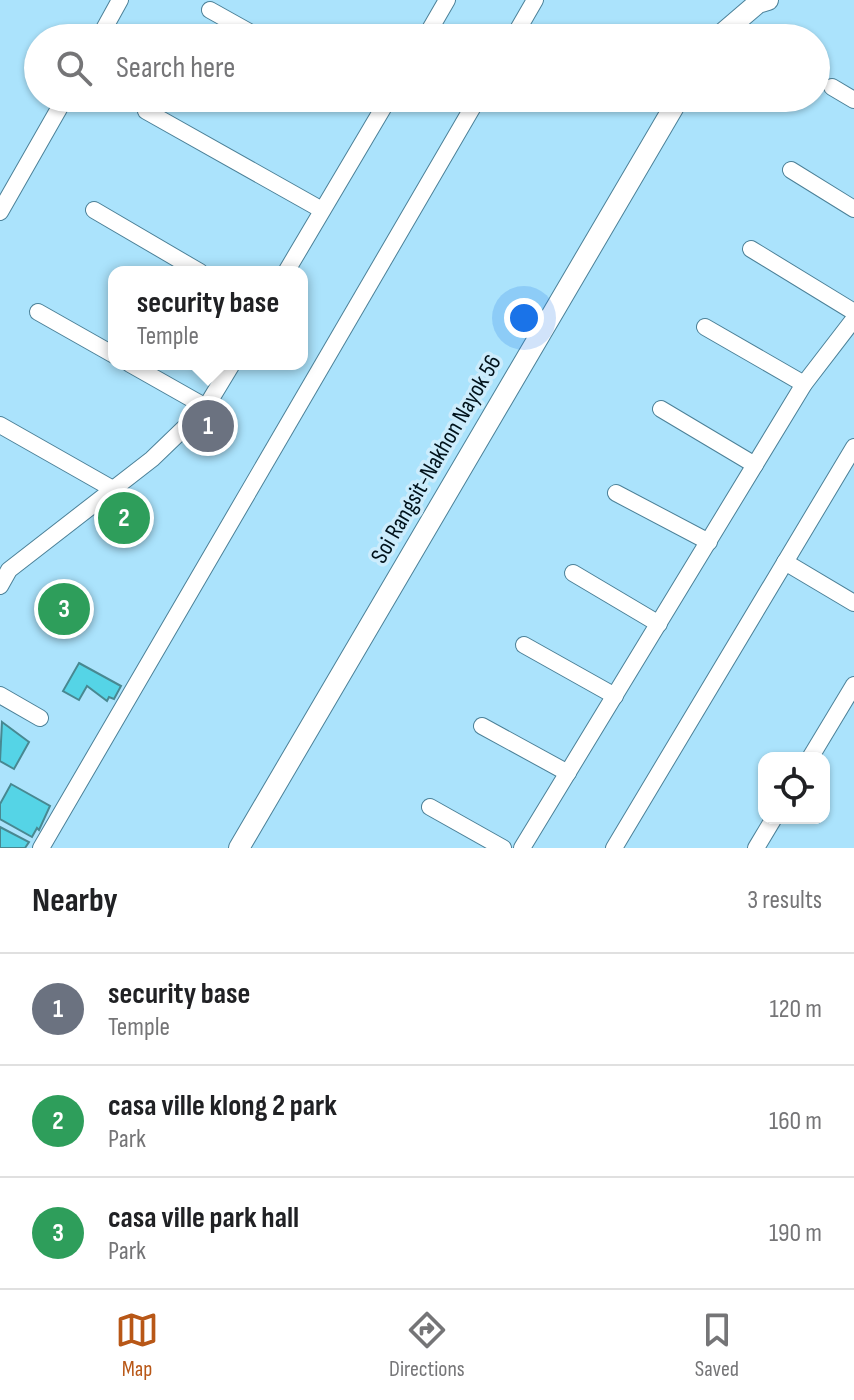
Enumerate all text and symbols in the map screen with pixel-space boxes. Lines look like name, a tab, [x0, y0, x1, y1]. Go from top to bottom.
search box	[24, 24, 830, 112]
icon: search	[52, 46, 96, 90]
text: Search here	[116, 50, 235, 86]
popup	[108, 266, 308, 370]
text: security base	[137, 285, 279, 321]
your location	[504, 298, 544, 338]
text: Temple	[137, 321, 199, 352]
street label: Soi Rangsit-Nakhon Nayok 56	[364, 350, 508, 568]
pin: 1	[182, 396, 234, 456]
pin: 2	[98, 488, 150, 548]
pin: 3	[38, 579, 90, 639]
map controls	[758, 752, 830, 824]
button: locate	[758, 752, 830, 824]
text: Nearby	[32, 880, 118, 921]
text: 3 results	[747, 885, 822, 916]
text: security base	[108, 976, 250, 1012]
text: 1	[53, 994, 63, 1025]
text: 120 m	[769, 994, 822, 1025]
text: Temple	[108, 1012, 170, 1043]
text: casa ville klong 2 park	[108, 1088, 337, 1124]
text: 2	[52, 1106, 64, 1137]
text: 160 m	[769, 1106, 822, 1137]
text: Park	[108, 1124, 146, 1155]
text: casa ville park hall	[108, 1200, 299, 1236]
text: 3	[52, 1218, 64, 1249]
text: 190 m	[769, 1218, 822, 1249]
text: Park	[108, 1236, 146, 1267]
tab: Map	[115, 1308, 159, 1383]
tab: Directions	[389, 1308, 465, 1383]
tab: Saved	[695, 1308, 739, 1383]

